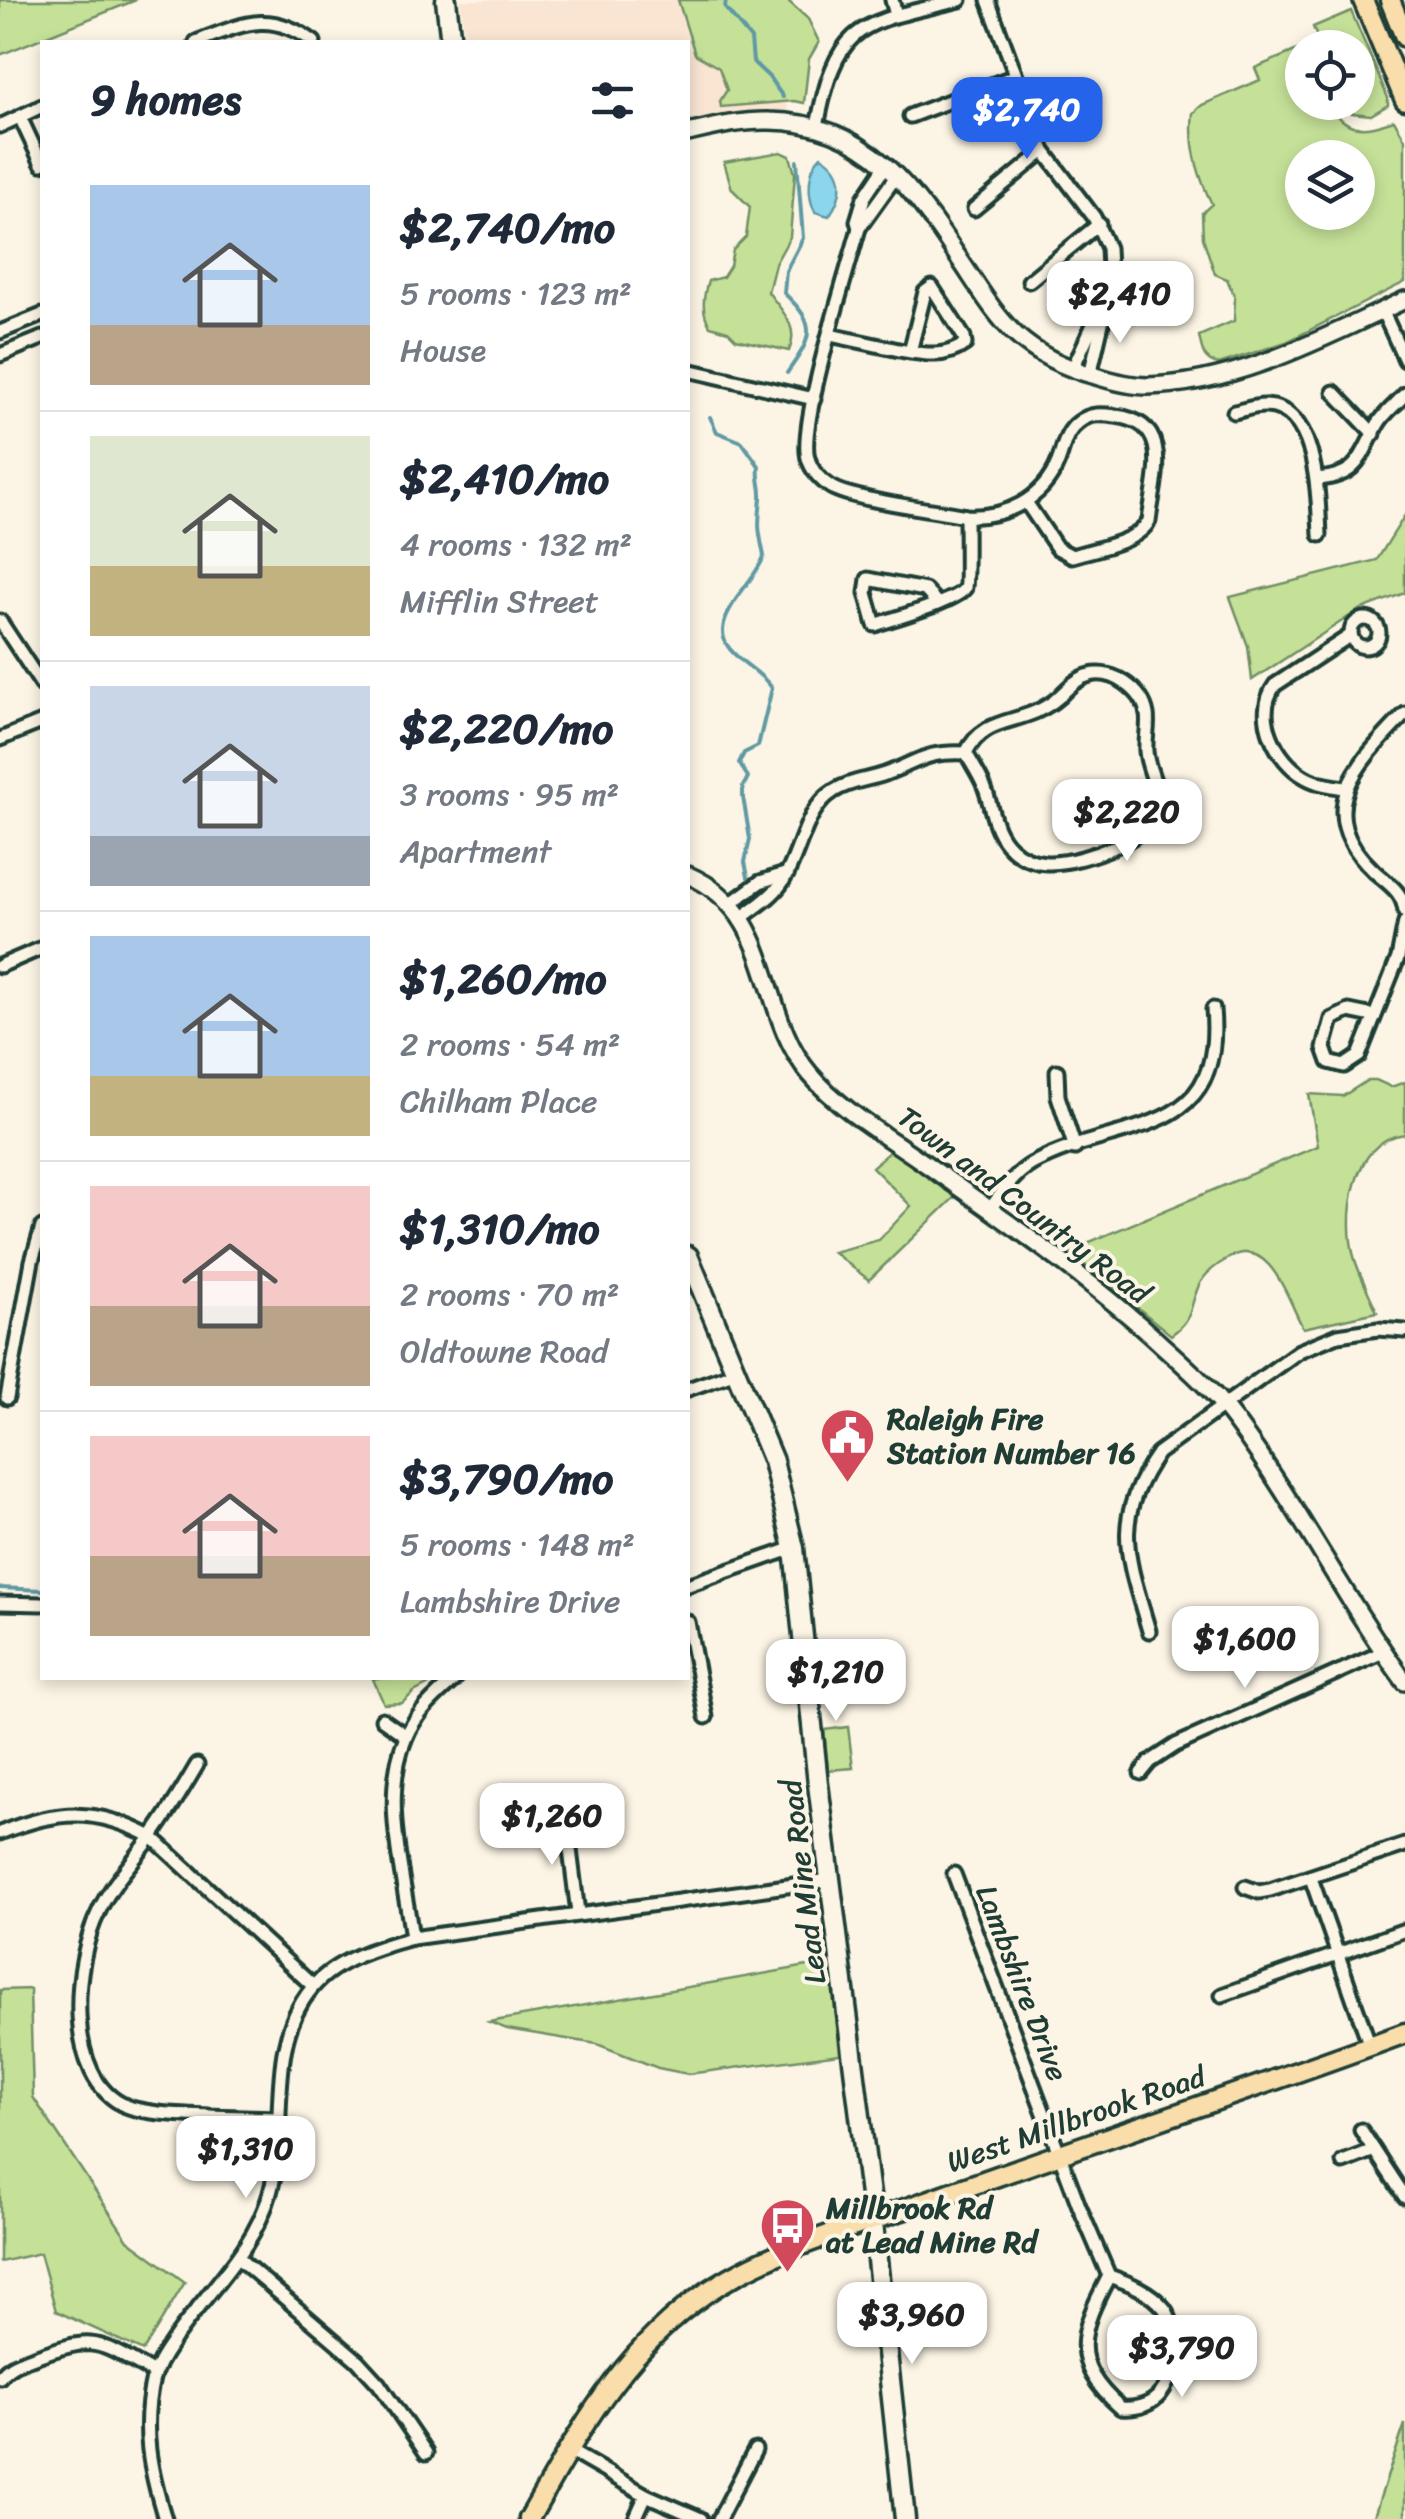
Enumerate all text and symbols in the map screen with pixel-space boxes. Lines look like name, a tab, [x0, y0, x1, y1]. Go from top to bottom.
map controls	[1285, 30, 1375, 230]
button: locate	[1285, 30, 1375, 120]
text: 9 homes	[90, 63, 241, 137]
icon: filters	[585, 73, 640, 128]
pin: $2,740	[946, 77, 1108, 162]
text: $2,740	[973, 81, 1081, 138]
button: layers	[1285, 140, 1375, 230]
text: $2,740/mo	[400, 191, 615, 265]
icon: home	[170, 225, 290, 345]
pin: $2,410	[1039, 261, 1201, 346]
text: 5 rooms · 123 m²	[400, 265, 632, 322]
text: $2,410	[1069, 265, 1171, 322]
text: House	[400, 322, 486, 379]
text: $2,410/mo	[400, 442, 609, 516]
icon: home	[170, 476, 290, 596]
text: 4 rooms · 132 m²	[400, 516, 632, 573]
text: Mifflin Street	[400, 573, 599, 630]
text: $2,220/mo	[400, 692, 613, 766]
icon: home	[170, 726, 290, 846]
text: 3 rooms · 95 m²	[400, 766, 619, 823]
pin: $2,220	[1046, 779, 1208, 864]
text: $2,220	[1074, 783, 1180, 840]
text: Apartment	[400, 823, 551, 880]
text: $1,260/mo	[400, 942, 607, 1016]
icon: home	[170, 976, 290, 1096]
text: 2 rooms · 54 m²	[400, 1016, 620, 1073]
text: Chilham Place	[400, 1073, 597, 1130]
street label: Town and Country Road	[885, 1091, 1164, 1320]
text: $1,310/mo	[400, 1192, 600, 1266]
icon: home	[170, 1226, 290, 1346]
text: 2 rooms · 70 m²	[400, 1266, 619, 1323]
text: Oldtowne Road	[400, 1323, 608, 1380]
place label: Raleigh Fire Station Number 16	[886, 1392, 1136, 1480]
public building icon: Raleigh Fire Station Number 16	[818, 1406, 878, 1485]
text: $3,790/mo	[400, 1442, 613, 1516]
icon: home	[170, 1476, 290, 1596]
text: 5 rooms · 148 m²	[400, 1516, 635, 1573]
text: Lambshire Drive	[400, 1573, 621, 1630]
pin: $1,600	[1164, 1606, 1326, 1691]
text: $1,600	[1194, 1610, 1296, 1667]
pin: $1,210	[755, 1639, 917, 1724]
text: $1,210	[788, 1643, 884, 1700]
street label: Lead Mine Road	[763, 1775, 842, 1987]
pin: $1,260	[471, 1783, 633, 1868]
text: $1,260	[502, 1787, 602, 1844]
street label: Lambshire Drive	[960, 1877, 1084, 2089]
street label: West Millbrook Road	[939, 2049, 1215, 2189]
pin: $1,310	[165, 2116, 327, 2201]
text: $1,310	[198, 2120, 294, 2177]
place label: Millbrook Rd at Lead Mine Rd	[825, 2181, 1040, 2269]
bus stop icon: Millbrook Rd at Lead Mine Rd	[757, 2195, 817, 2274]
pin: $3,960	[831, 2282, 993, 2367]
text: $3,960	[859, 2286, 965, 2343]
pin: $3,790	[1101, 2315, 1263, 2400]
text: $3,790	[1129, 2319, 1235, 2376]

